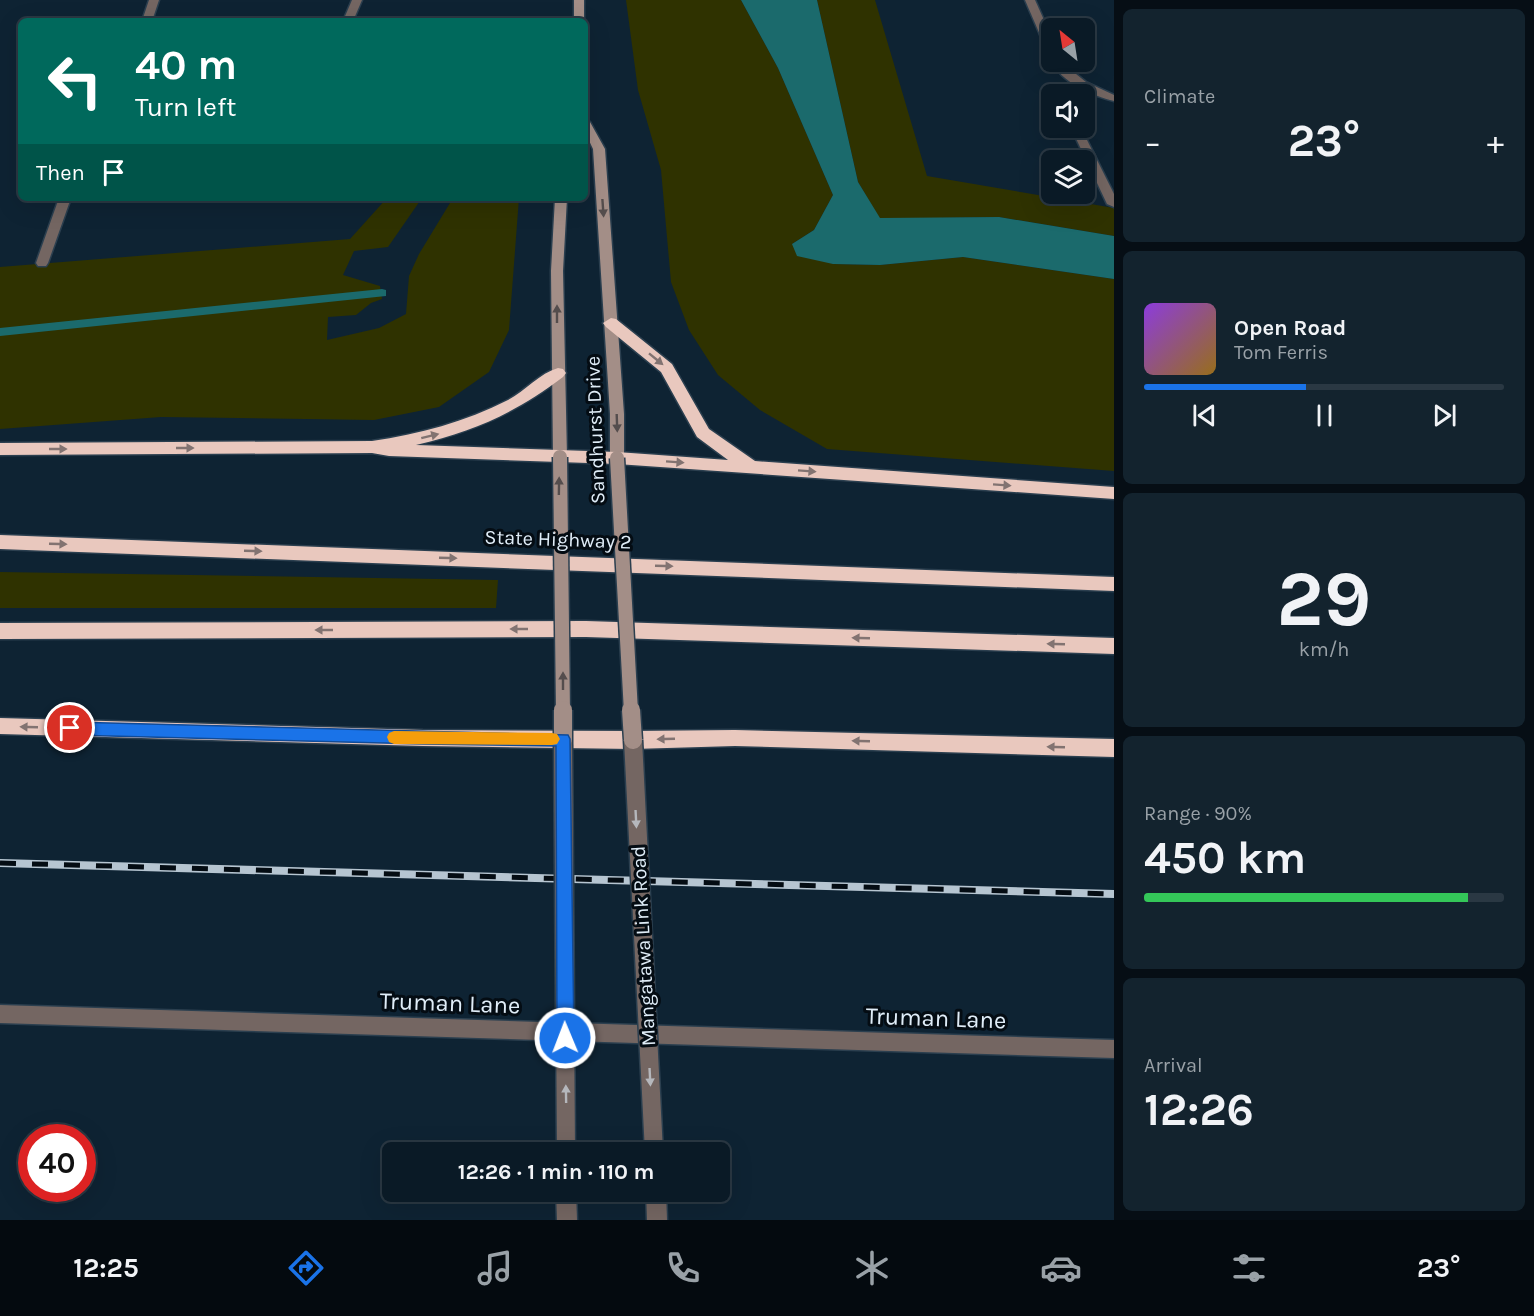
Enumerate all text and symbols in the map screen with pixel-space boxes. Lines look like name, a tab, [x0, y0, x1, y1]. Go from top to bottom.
north arrow	[1041, 18, 1095, 72]
map controls	[1041, 18, 1095, 204]
text: 40 m	[135, 40, 237, 90]
icon: left	[36, 42, 114, 120]
button: sound	[1041, 84, 1095, 138]
text: Climate	[1144, 85, 1215, 108]
text: Turn left	[135, 91, 236, 123]
text: 23°	[1288, 115, 1360, 167]
text: −	[1144, 123, 1161, 161]
text: +	[1487, 123, 1504, 161]
button: layers	[1041, 150, 1095, 204]
icon: arrive	[97, 156, 130, 189]
text: Then	[36, 160, 85, 186]
one-way arrow	[598, 198, 608, 217]
one-way arrow	[552, 305, 562, 324]
text: Open Road	[1234, 315, 1346, 341]
text: Tom Ferris	[1234, 341, 1328, 364]
one-way arrow	[648, 353, 664, 366]
street label: Sandhurst Drive	[581, 356, 610, 504]
icon: previous	[1188, 399, 1221, 432]
icon: pause	[1308, 399, 1341, 432]
icon: next	[1428, 399, 1461, 432]
one-way arrow	[612, 413, 622, 432]
one-way arrow	[420, 430, 439, 440]
one-way arrow	[176, 443, 195, 453]
one-way arrow	[49, 444, 68, 454]
one-way arrow	[666, 457, 685, 466]
one-way arrow	[798, 466, 817, 475]
one-way arrow	[555, 476, 564, 495]
one-way arrow	[992, 480, 1011, 489]
street label: State Highway 2	[484, 525, 632, 554]
one-way arrow	[49, 539, 68, 548]
one-way arrow	[244, 546, 263, 555]
one-way arrow	[439, 553, 458, 562]
text: 29	[1277, 553, 1371, 645]
one-way arrow	[655, 561, 674, 570]
one-way arrow	[509, 624, 528, 634]
one-way arrow	[314, 625, 333, 635]
one-way arrow	[851, 633, 870, 643]
text: km/h	[1299, 638, 1349, 661]
one-way arrow	[1046, 639, 1065, 649]
one-way arrow	[558, 671, 568, 690]
pin	[44, 702, 95, 753]
icon: arrive	[53, 711, 86, 744]
one-way arrow	[19, 722, 38, 732]
one-way arrow	[656, 734, 675, 743]
one-way arrow	[851, 737, 870, 746]
one-way arrow	[1046, 742, 1065, 751]
text: Range · 90%	[1144, 802, 1252, 825]
one-way arrow	[631, 810, 640, 829]
text: 450 km	[1144, 832, 1306, 884]
street label: Mangatawa Link Road	[627, 845, 660, 1047]
street label: Truman Lane	[379, 987, 521, 1019]
street label: Truman Lane	[865, 1002, 1007, 1034]
position arrow	[533, 1006, 597, 1070]
text: Arrival	[1144, 1054, 1203, 1077]
one-way arrow	[645, 1067, 654, 1086]
one-way arrow	[561, 1084, 570, 1103]
text: 12:26	[1144, 1084, 1254, 1136]
speed limit sign: 40	[18, 1124, 96, 1202]
text: 12:26 · 1 min · 110 m	[458, 1159, 654, 1185]
icon: directions	[285, 1247, 327, 1289]
icon: music	[474, 1247, 516, 1289]
icon: phone	[662, 1247, 704, 1289]
icon: climate	[851, 1247, 893, 1289]
icon: car	[1040, 1247, 1082, 1289]
icon: filters	[1228, 1247, 1270, 1289]
text: 12:25	[73, 1252, 139, 1284]
text: 23°	[1417, 1252, 1461, 1284]

